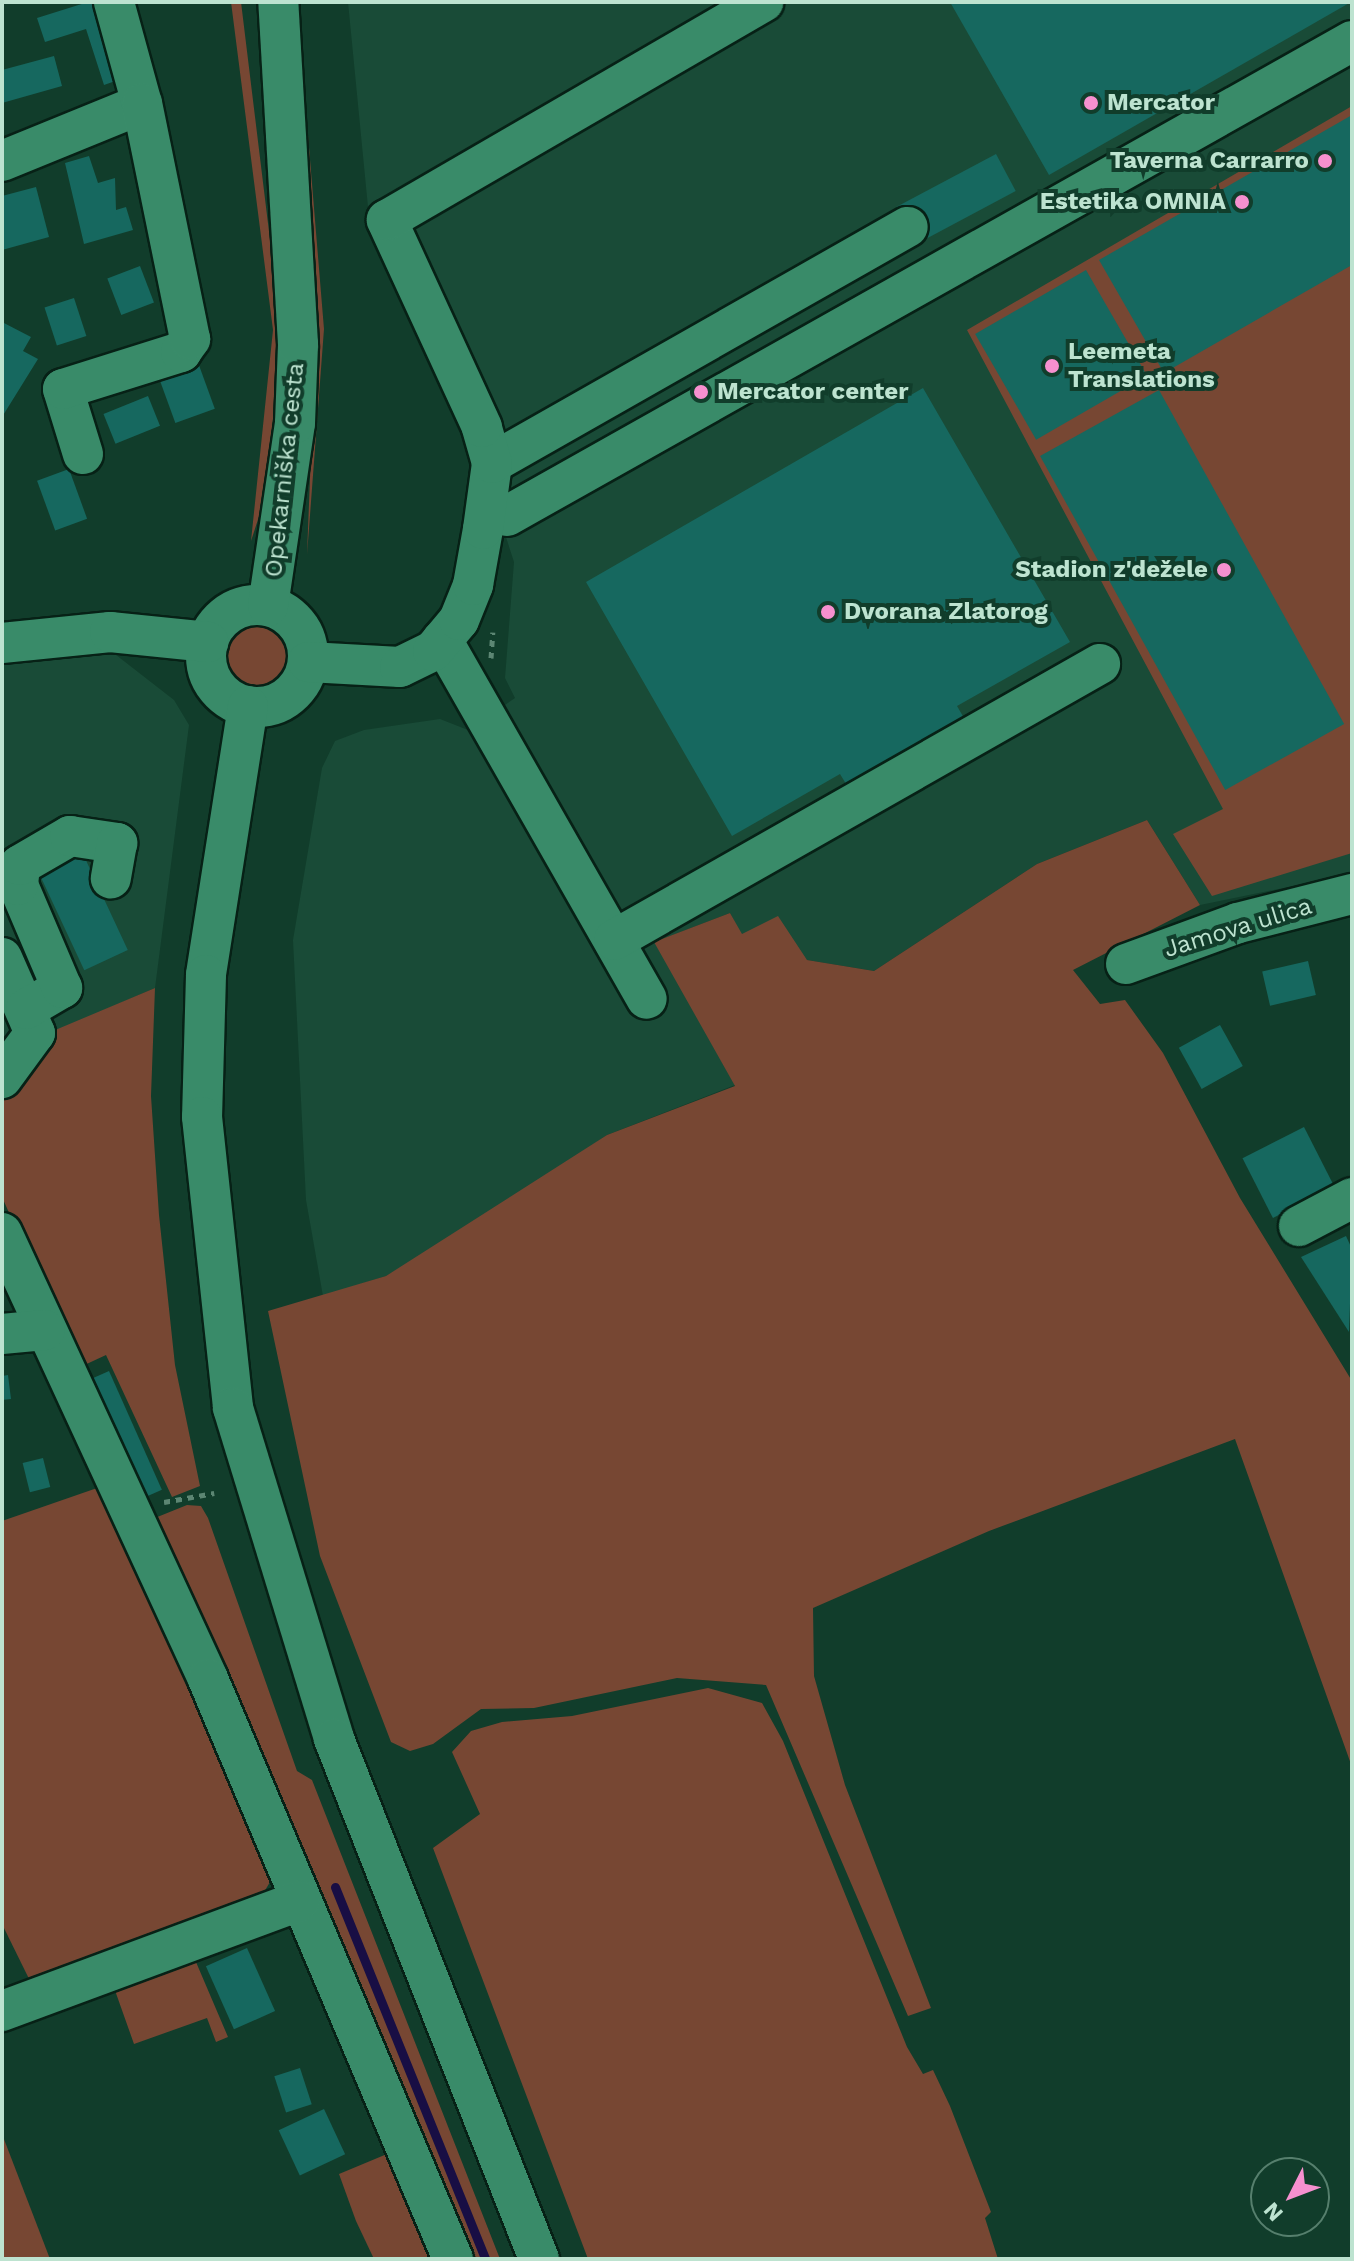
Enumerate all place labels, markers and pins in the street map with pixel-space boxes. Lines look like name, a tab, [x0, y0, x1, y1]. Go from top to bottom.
place label: Mercator	[1107, 89, 1215, 117]
marker: Mercator	[1082, 94, 1100, 112]
place label: Taverna Carrarro	[1109, 147, 1309, 175]
marker: Taverna Carrarro	[1316, 152, 1334, 170]
place label: Estetika OMNIA	[1040, 188, 1226, 216]
marker: Estetika OMNIA	[1233, 193, 1251, 211]
place label: Leemeta Translations	[1068, 338, 1215, 394]
marker: Leemeta Translations	[1043, 357, 1061, 375]
place label: Mercator center	[717, 378, 909, 406]
marker: Mercator center	[692, 383, 710, 401]
place label: Stadion z'dežele	[1015, 556, 1208, 584]
marker: Stadion z'dežele	[1215, 561, 1233, 579]
place label: Dvorana Zlatorog	[844, 598, 1048, 626]
marker: Dvorana Zlatorog	[819, 603, 837, 621]

